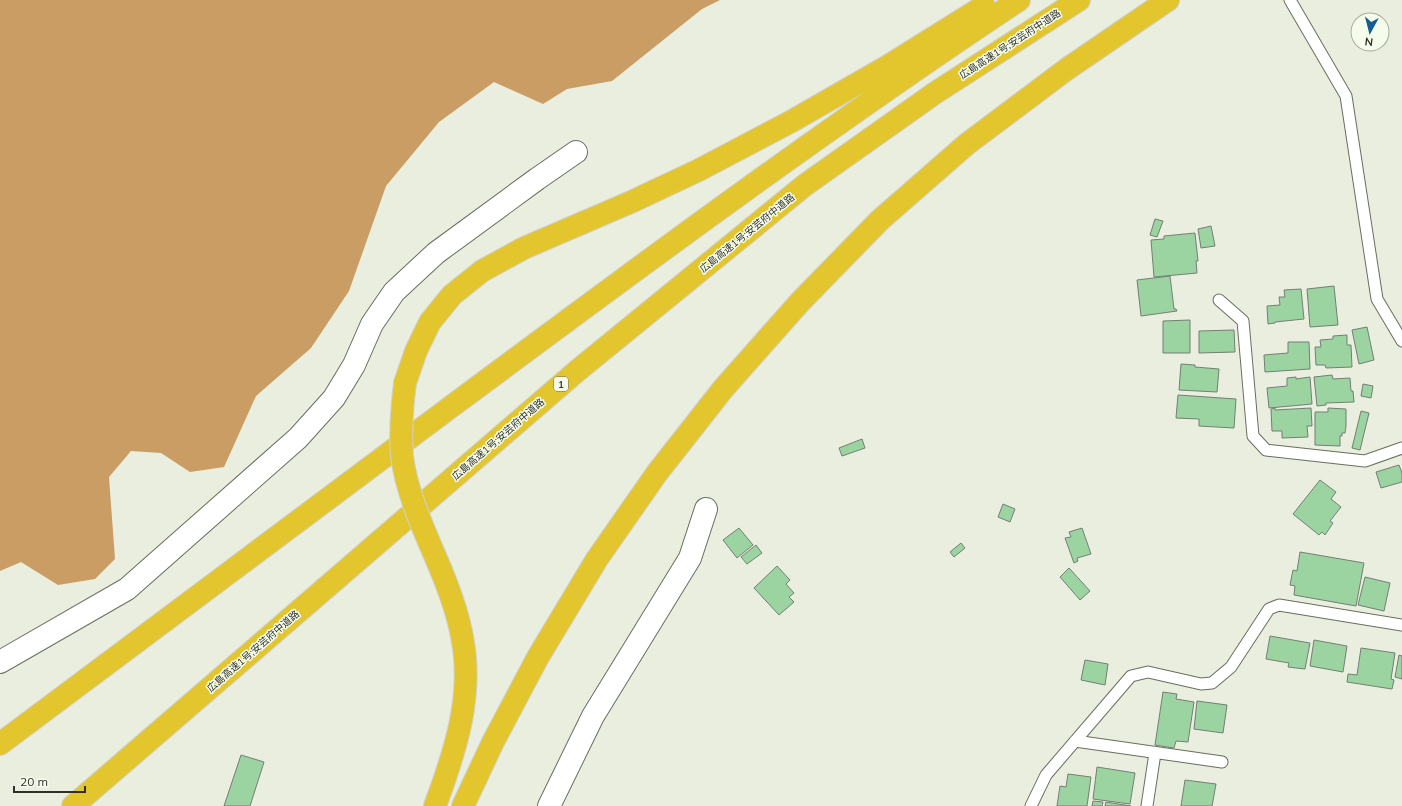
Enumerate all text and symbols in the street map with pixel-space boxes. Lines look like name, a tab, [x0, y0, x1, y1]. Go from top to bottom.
street label: 広島高速1号;安芸府中道路	[957, 6, 1063, 82]
north arrow	[1350, 12, 1390, 52]
text: N	[1364, 34, 1374, 49]
street label: 広島高速1号;安芸府中道路	[697, 191, 797, 275]
road number: 1	[554, 377, 568, 391]
street label: 広島高速1号;安芸府中道路	[449, 395, 547, 483]
street label: 広島高速1号;安芸府中道路	[204, 607, 302, 695]
scale bar	[14, 768, 85, 794]
text: 20 m	[20, 774, 48, 789]

